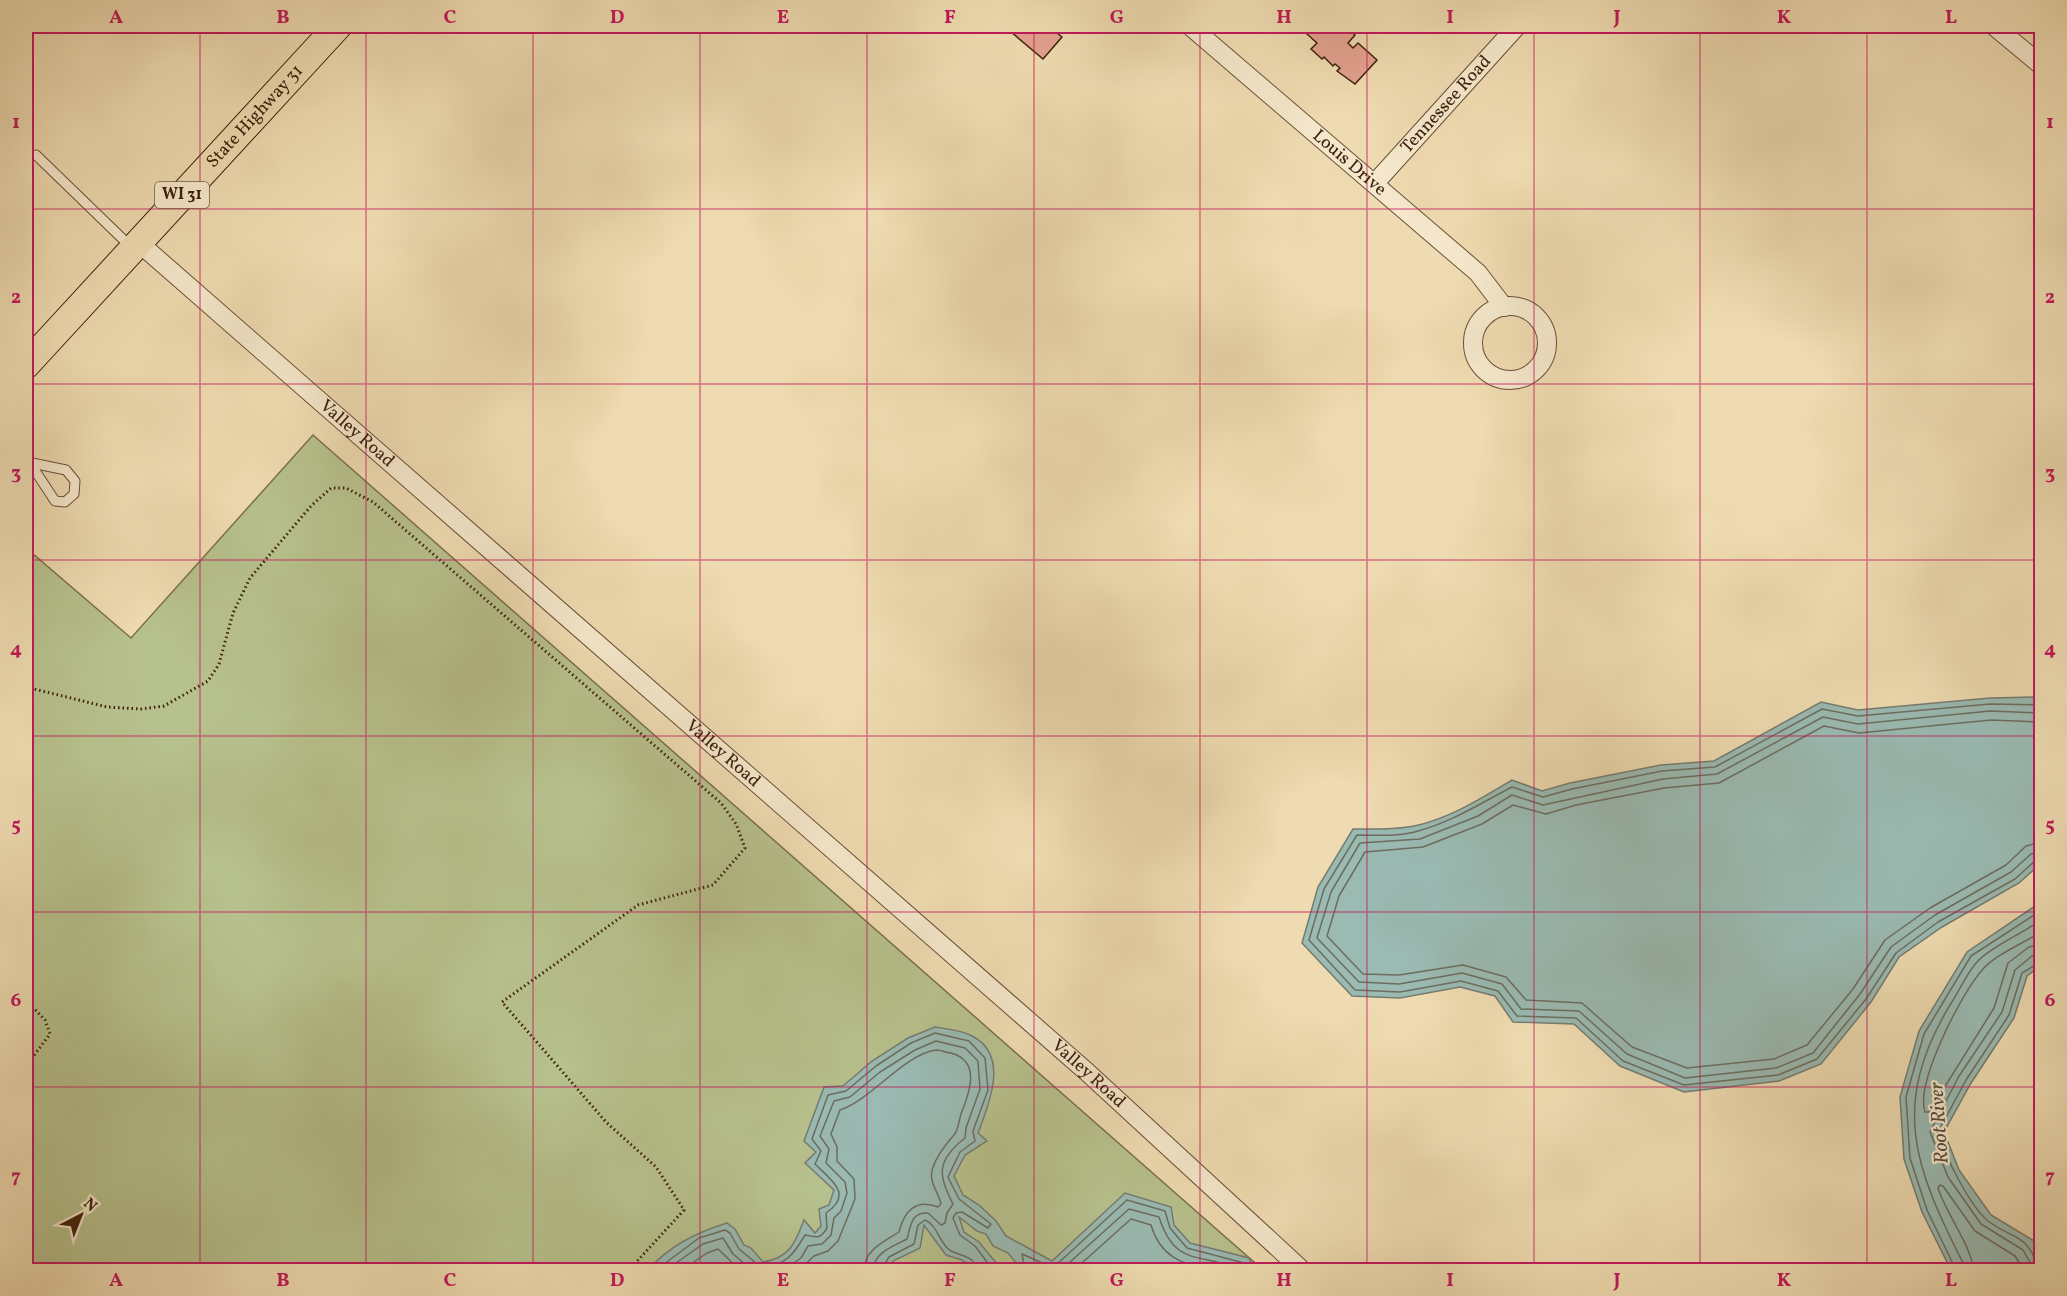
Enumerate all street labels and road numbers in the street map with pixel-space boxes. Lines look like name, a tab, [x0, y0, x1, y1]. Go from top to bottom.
street label: Tennessee Road	[1395, 50, 1497, 159]
street label: State Highway 31	[201, 59, 309, 174]
street label: Louis Drive	[1307, 124, 1392, 202]
road number: WI 31	[155, 182, 209, 208]
street label: Valley Road	[314, 394, 400, 473]
street label: Valley Road	[680, 714, 766, 793]
street label: Valley Road	[1046, 1034, 1131, 1114]

